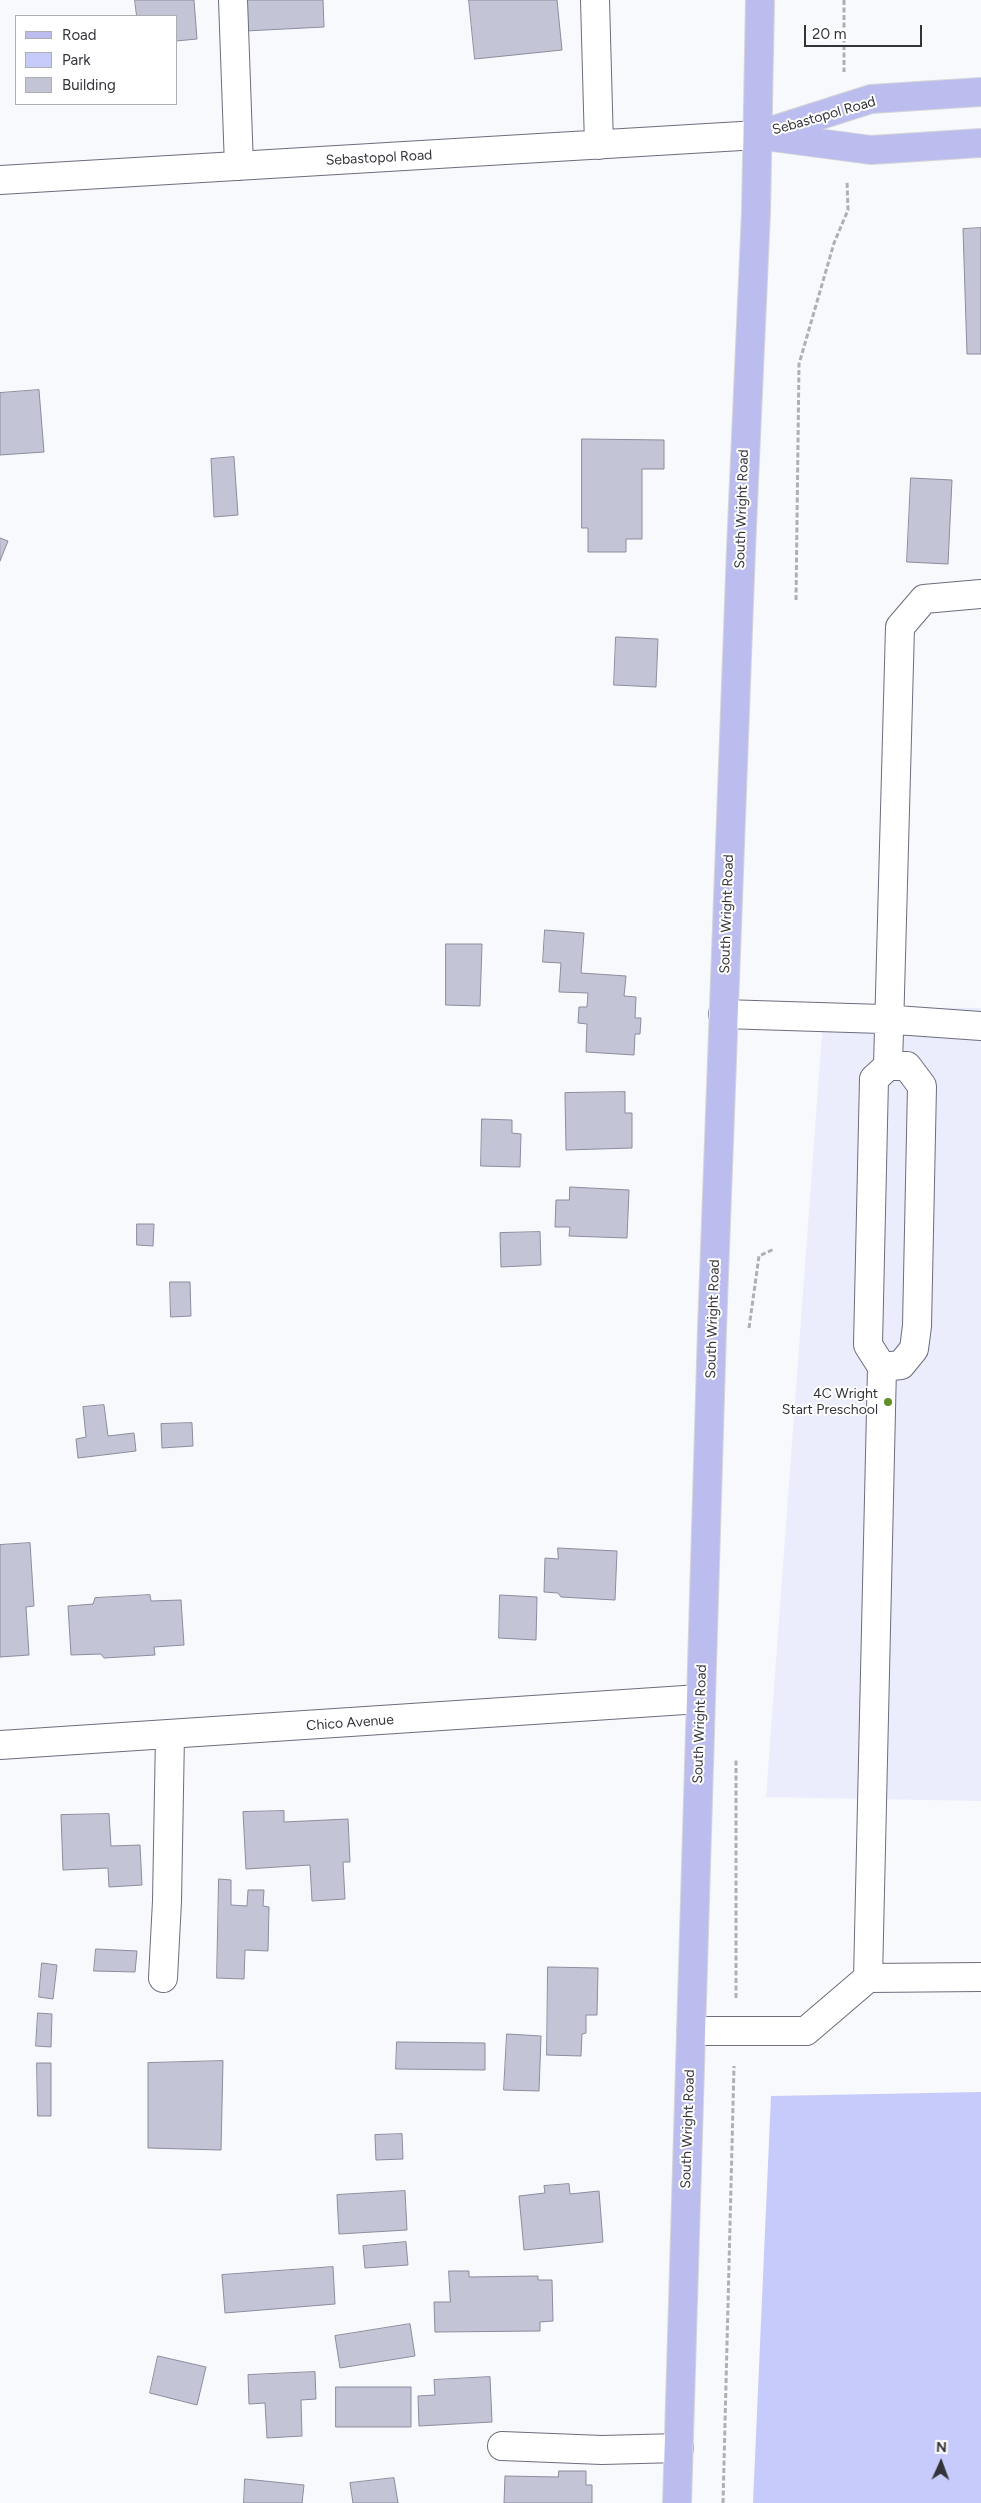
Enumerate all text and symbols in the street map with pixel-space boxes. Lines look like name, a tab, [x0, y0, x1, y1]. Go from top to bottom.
legend	[15, 15, 178, 105]
scale bar	[806, 15, 924, 47]
text: 20 m	[812, 25, 846, 43]
text: Road	[62, 26, 97, 44]
text: Park	[62, 51, 91, 69]
text: Building	[62, 76, 116, 94]
street label: Sebastopol Road	[770, 93, 878, 139]
street label: Sebastopol Road	[325, 147, 433, 169]
street label: South Wright Road	[732, 449, 752, 569]
street label: South Wright Road	[717, 854, 737, 974]
street label: South Wright Road	[703, 1259, 723, 1379]
place label: 4C Wright Start Preschool	[782, 1386, 878, 1418]
marker: 4C Wright Start Preschool	[882, 1396, 894, 1408]
street label: South Wright Road	[690, 1664, 710, 1784]
street label: Chico Avenue	[306, 1712, 394, 1734]
street label: South Wright Road	[678, 2069, 698, 2189]
north arrow	[916, 2438, 966, 2488]
text: N	[936, 2439, 947, 2456]

